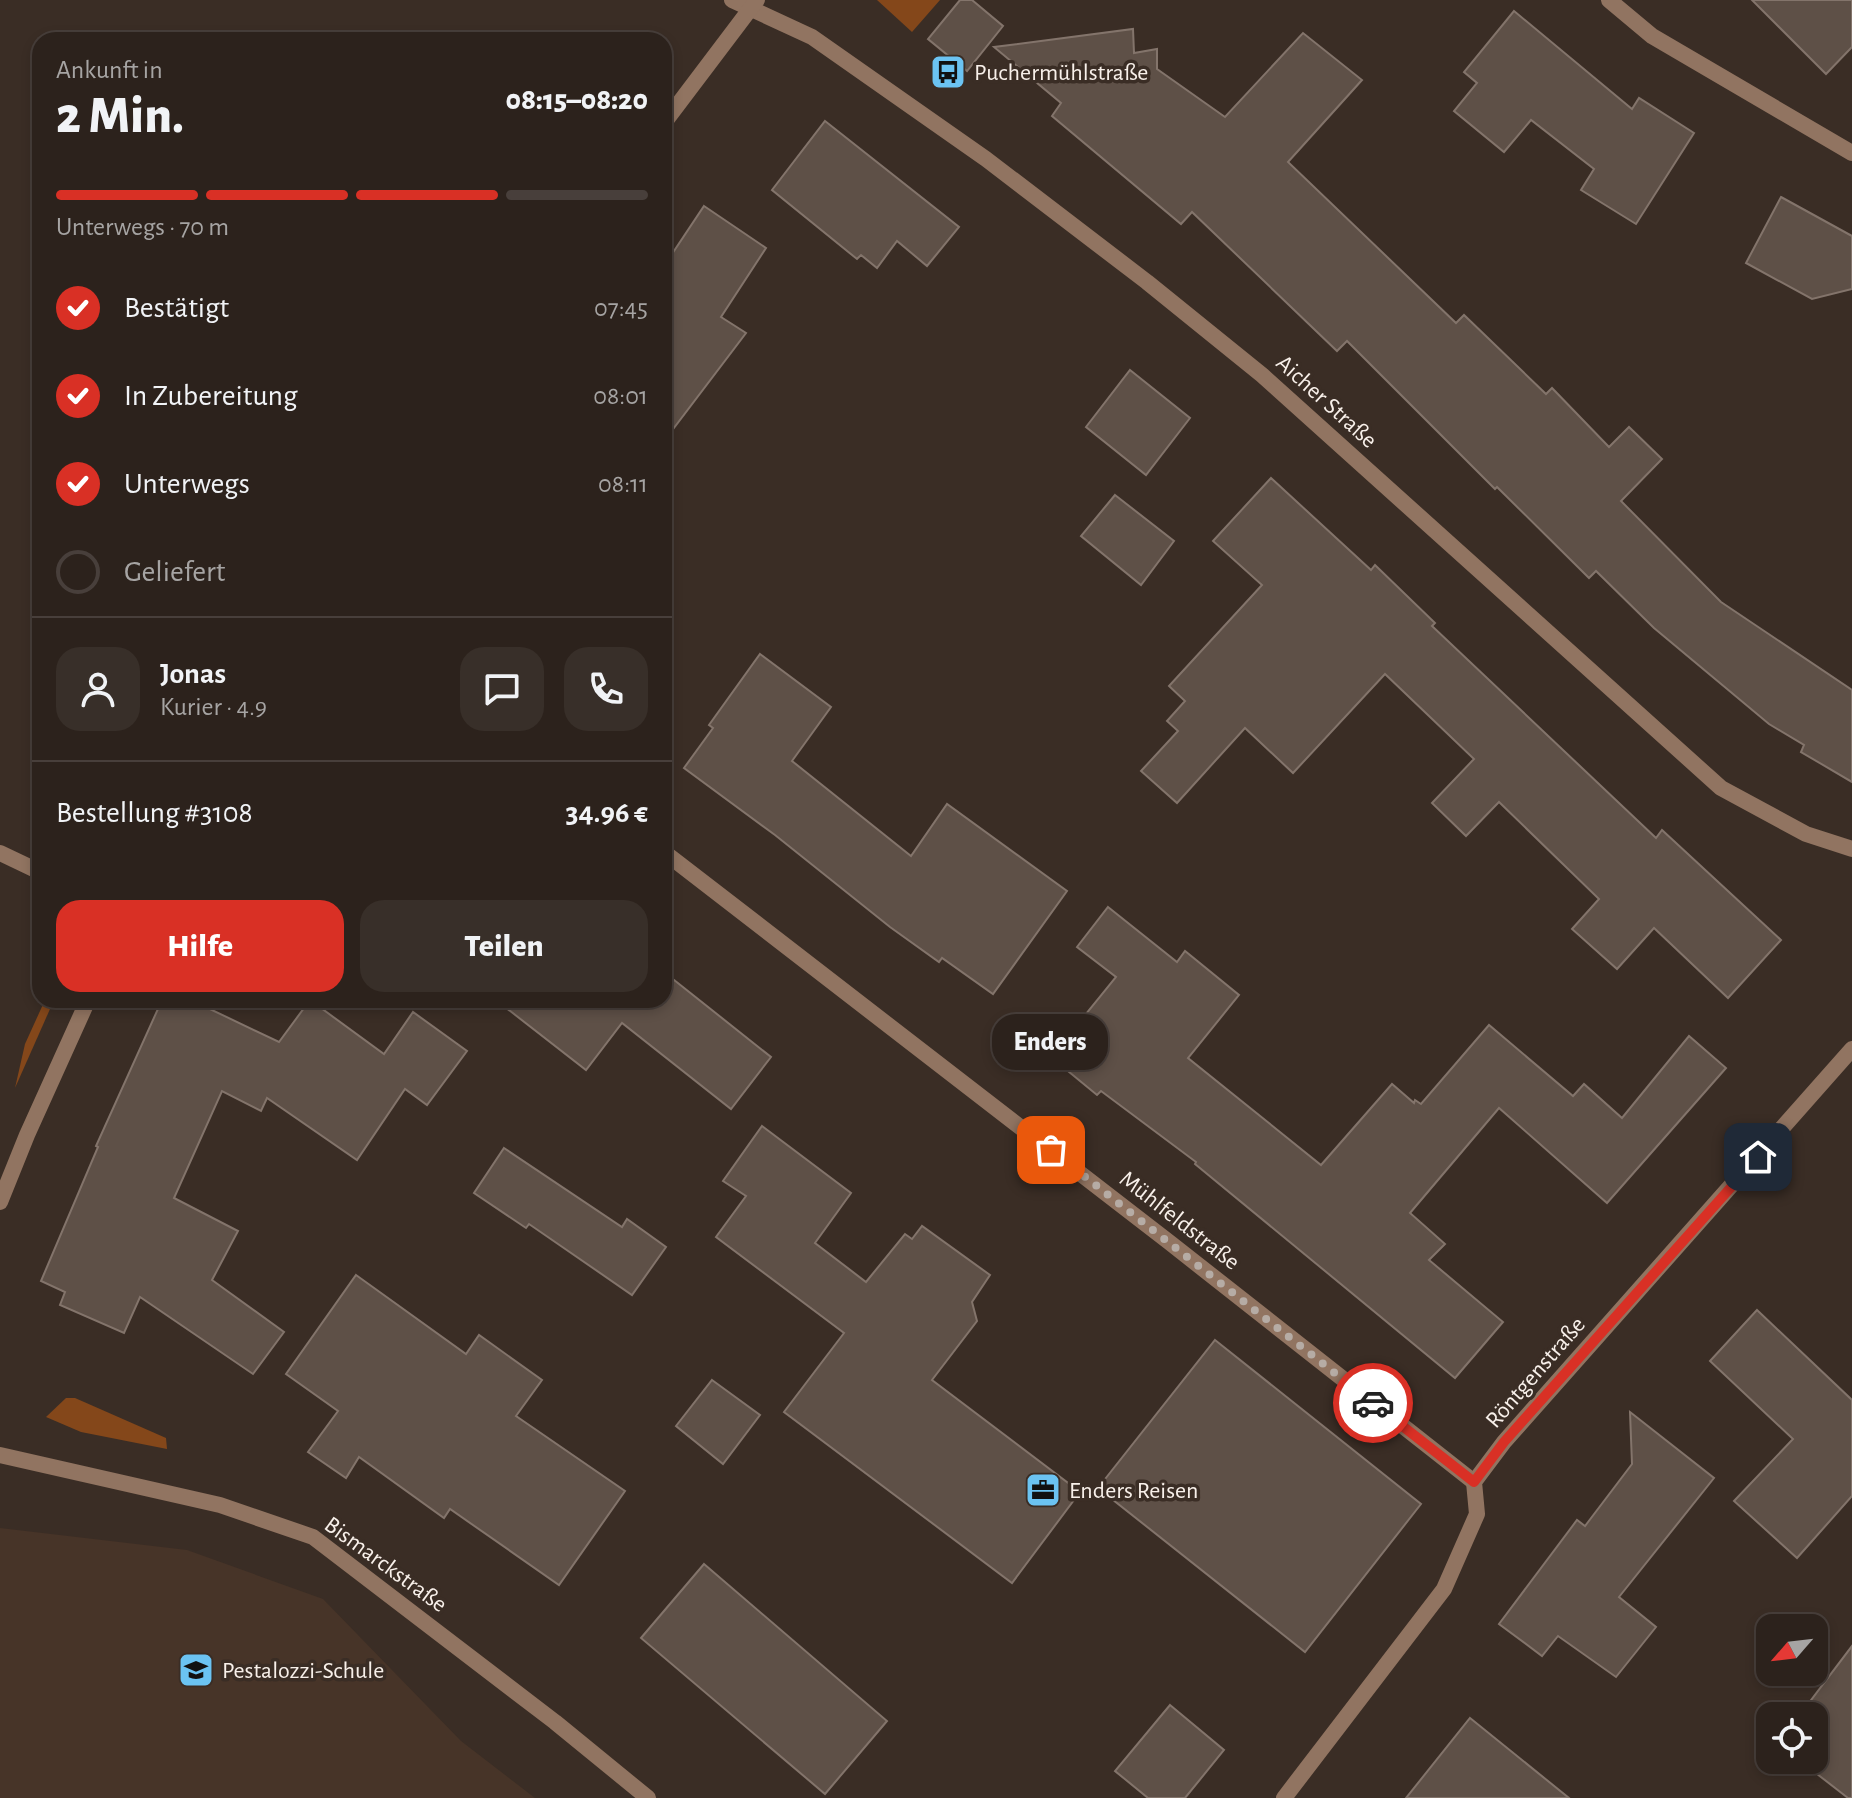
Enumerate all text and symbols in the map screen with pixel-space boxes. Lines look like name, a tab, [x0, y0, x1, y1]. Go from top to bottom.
bus stop icon: Puchermühlstraße	[929, 53, 967, 91]
text: Ankunft in	[56, 57, 163, 83]
place label: Puchermühlstraße	[974, 61, 1148, 85]
text: 08:15–08:20	[505, 85, 648, 115]
text: 2 Min.	[56, 90, 184, 142]
text: Unterwegs · 70 m	[56, 214, 229, 240]
icon: check	[56, 286, 100, 330]
text: Bestätigt	[124, 293, 229, 323]
text: 07:45	[594, 295, 648, 321]
street label: Aicher Straße	[1271, 351, 1381, 453]
icon: check	[56, 374, 100, 418]
text: In Zubereitung	[124, 381, 298, 411]
text: 08:01	[593, 383, 648, 409]
icon: check	[56, 462, 100, 506]
text: Unterwegs	[124, 469, 250, 499]
text: 08:11	[598, 471, 648, 497]
text: Geliefert	[124, 557, 225, 587]
button: person	[56, 647, 140, 731]
button: chat	[460, 647, 544, 731]
button: phone	[564, 647, 648, 731]
text: Jonas	[160, 659, 226, 689]
text: Kurier · 4.9	[160, 694, 267, 720]
text: Bestellung #3108	[56, 798, 253, 828]
text: 34.96 €	[566, 798, 648, 828]
button: Hilfe	[56, 900, 344, 992]
button: Teilen	[360, 900, 648, 992]
callout: Enders	[993, 1014, 1109, 1070]
text: Enders	[1014, 1029, 1086, 1055]
pin	[1017, 1116, 1085, 1184]
pin	[1724, 1123, 1792, 1191]
icon: bag	[1029, 1128, 1073, 1172]
icon: home	[1736, 1135, 1780, 1179]
street label: Mühlfeldstraße	[1115, 1167, 1244, 1275]
street label: Röntgenstraße	[1481, 1313, 1590, 1433]
courier	[1333, 1363, 1413, 1443]
icon: car	[1351, 1381, 1395, 1425]
office icon: Enders Reisen	[1024, 1471, 1062, 1509]
place label: Enders Reisen	[1069, 1479, 1198, 1503]
street label: Bismarckstraße	[320, 1512, 451, 1617]
north arrow	[1756, 1614, 1828, 1686]
map controls	[1756, 1614, 1828, 1774]
school or university icon: Pestalozzi-Schule	[177, 1651, 215, 1689]
place label: Pestalozzi-Schule	[222, 1659, 384, 1683]
button: locate	[1756, 1702, 1828, 1774]

